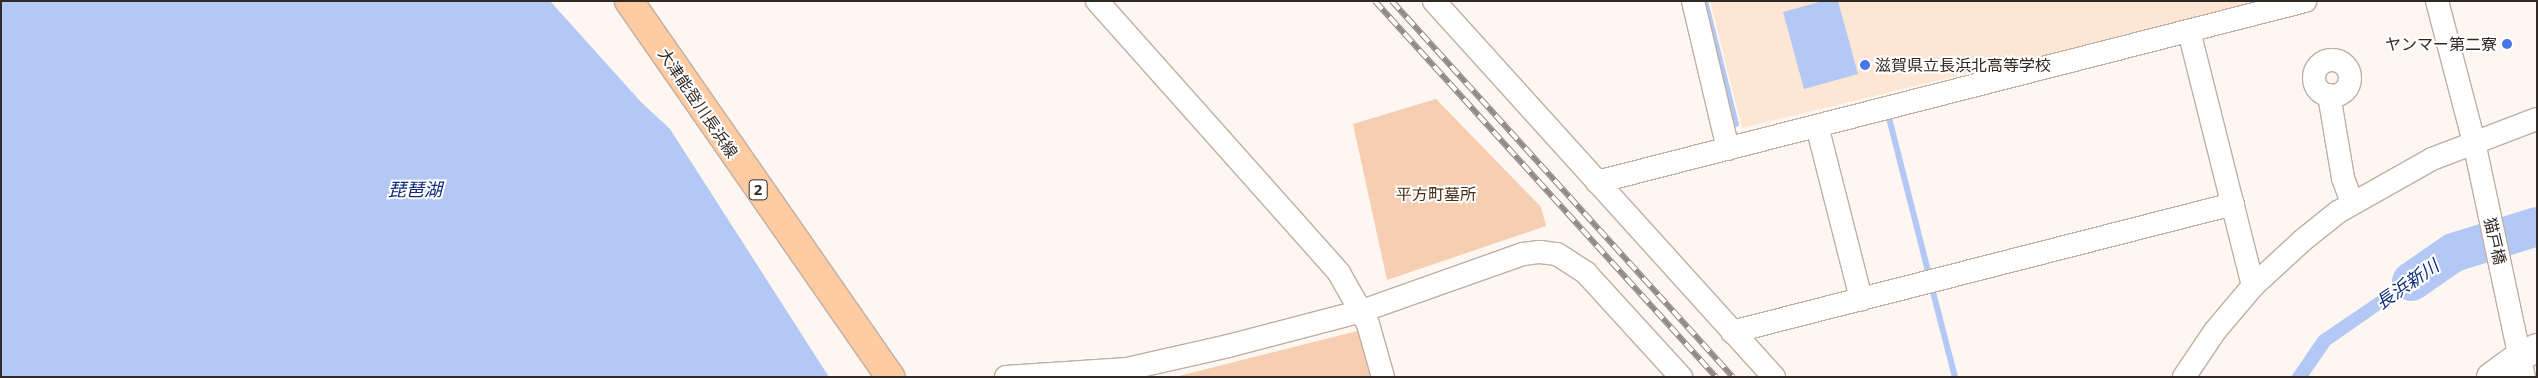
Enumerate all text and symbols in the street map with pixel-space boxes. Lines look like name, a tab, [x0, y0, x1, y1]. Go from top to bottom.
place label: ヤンマー第二寮	[2385, 34, 2497, 54]
marker: ヤンマー第二寮	[2501, 38, 2513, 50]
street label: 大津能登川長浜線	[654, 45, 742, 161]
place label: 滋賀県立長浜北高等学校	[1875, 55, 2051, 75]
marker: 滋賀県立長浜北高等学校	[1859, 59, 1871, 71]
water label: 琵琶湖	[388, 178, 442, 200]
road number: 2	[748, 178, 768, 202]
park label: 平方町墓所	[1396, 184, 1476, 204]
street label: 猫戸橋	[2480, 215, 2510, 267]
water label: 長浜新川	[2371, 255, 2443, 313]

